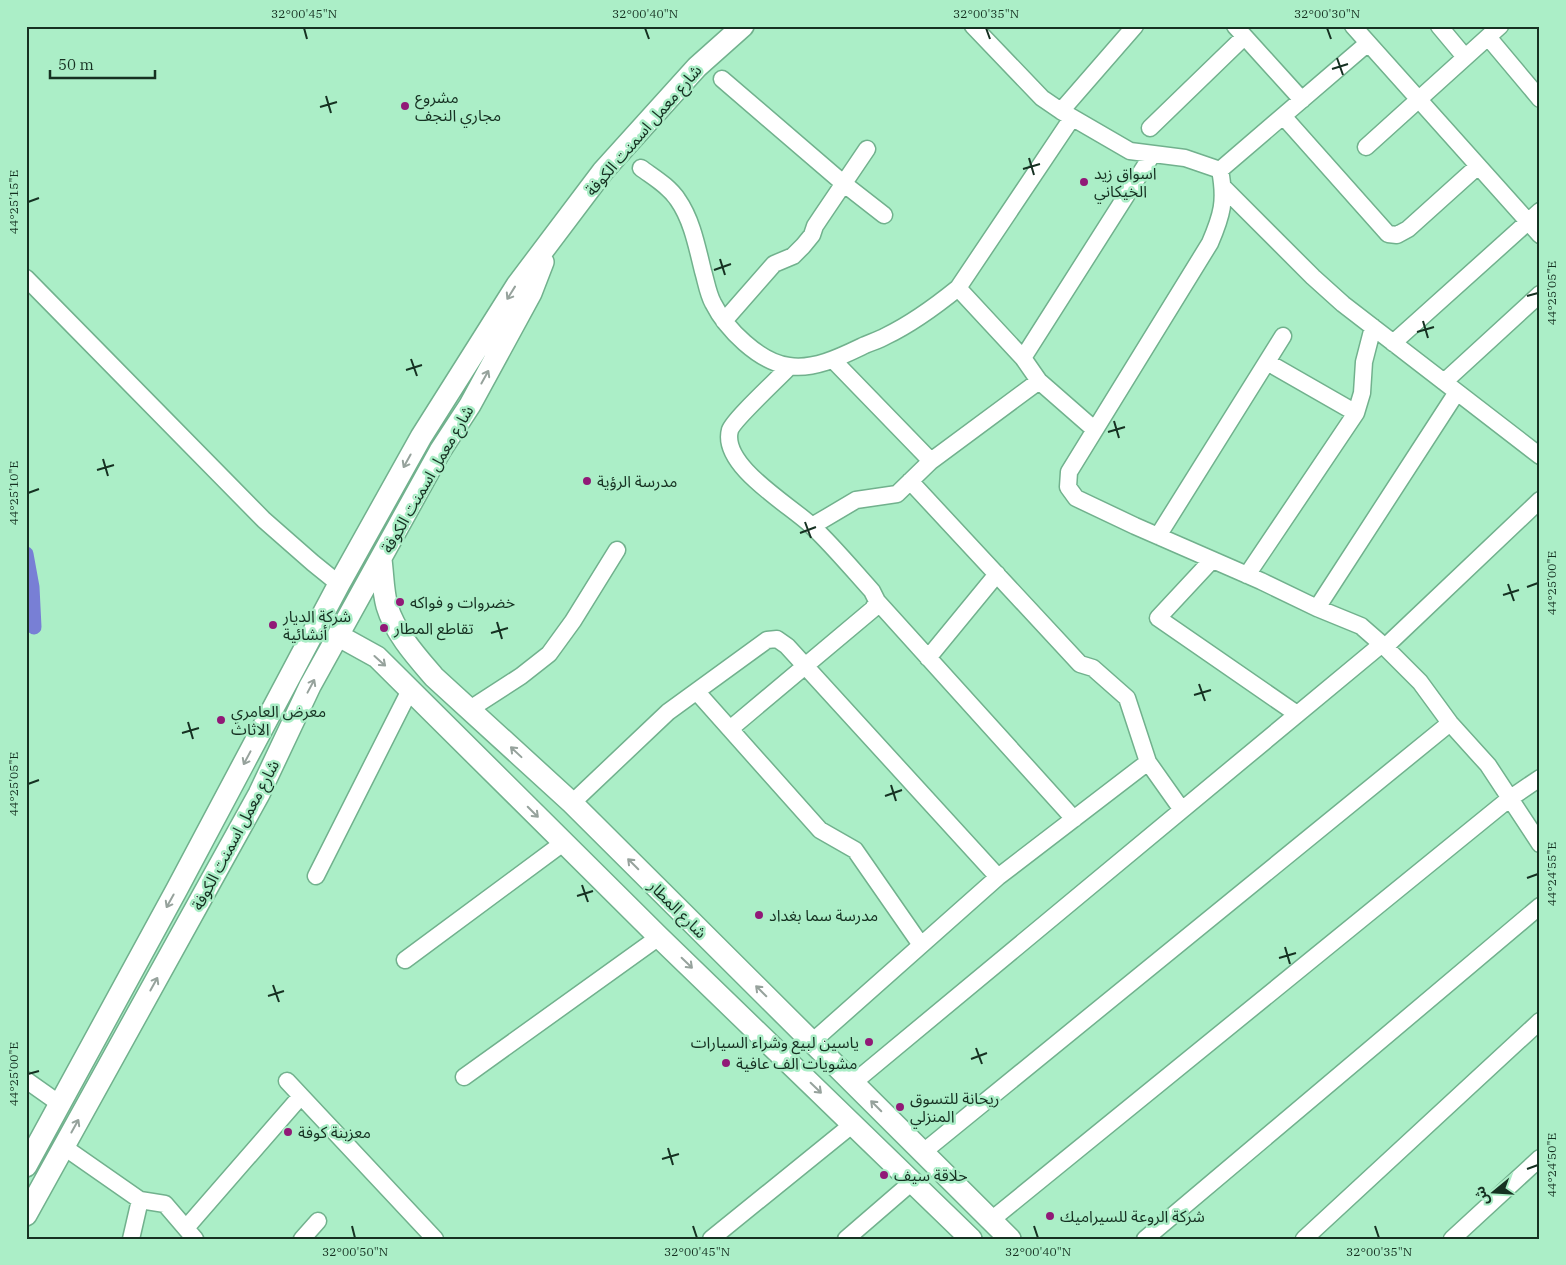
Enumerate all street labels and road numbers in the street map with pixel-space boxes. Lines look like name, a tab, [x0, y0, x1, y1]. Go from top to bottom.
street label: شارع معمل اسمنت الكوفة	[581, 60, 708, 202]
street label: شارع معمل اسمنت الكوفة	[377, 402, 480, 558]
street label: شارع معمل اسمنت الكوفة	[187, 757, 286, 915]
street label: شارع المطار	[642, 875, 711, 944]

